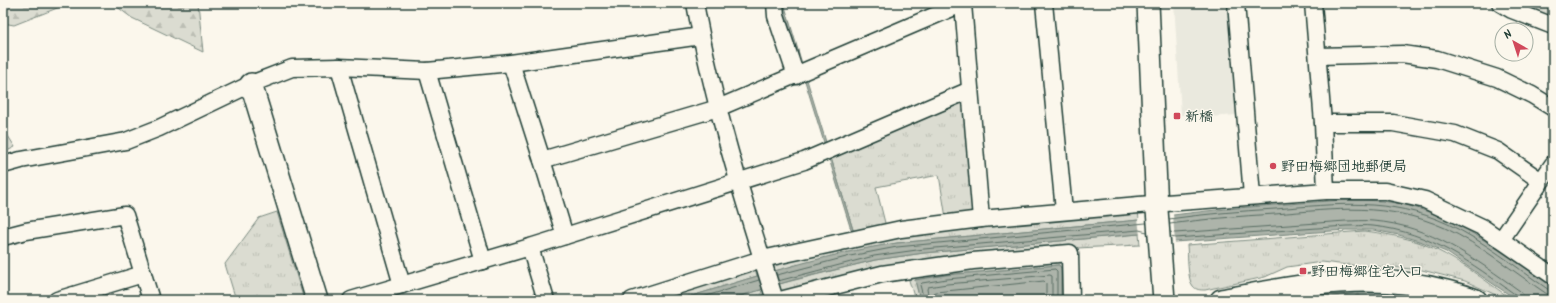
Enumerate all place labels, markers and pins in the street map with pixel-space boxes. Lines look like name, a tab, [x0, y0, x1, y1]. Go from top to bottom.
place label: 新橋	[1185, 106, 1213, 128]
marker: 新橋	[1172, 111, 1182, 121]
place label: 野田梅郷団地郵便局	[1281, 156, 1407, 178]
marker: 野田梅郷団地郵便局	[1268, 161, 1278, 171]
place label: 野田梅郷住宅入口	[1311, 261, 1423, 283]
marker: 野田梅郷住宅入口	[1298, 266, 1308, 276]

